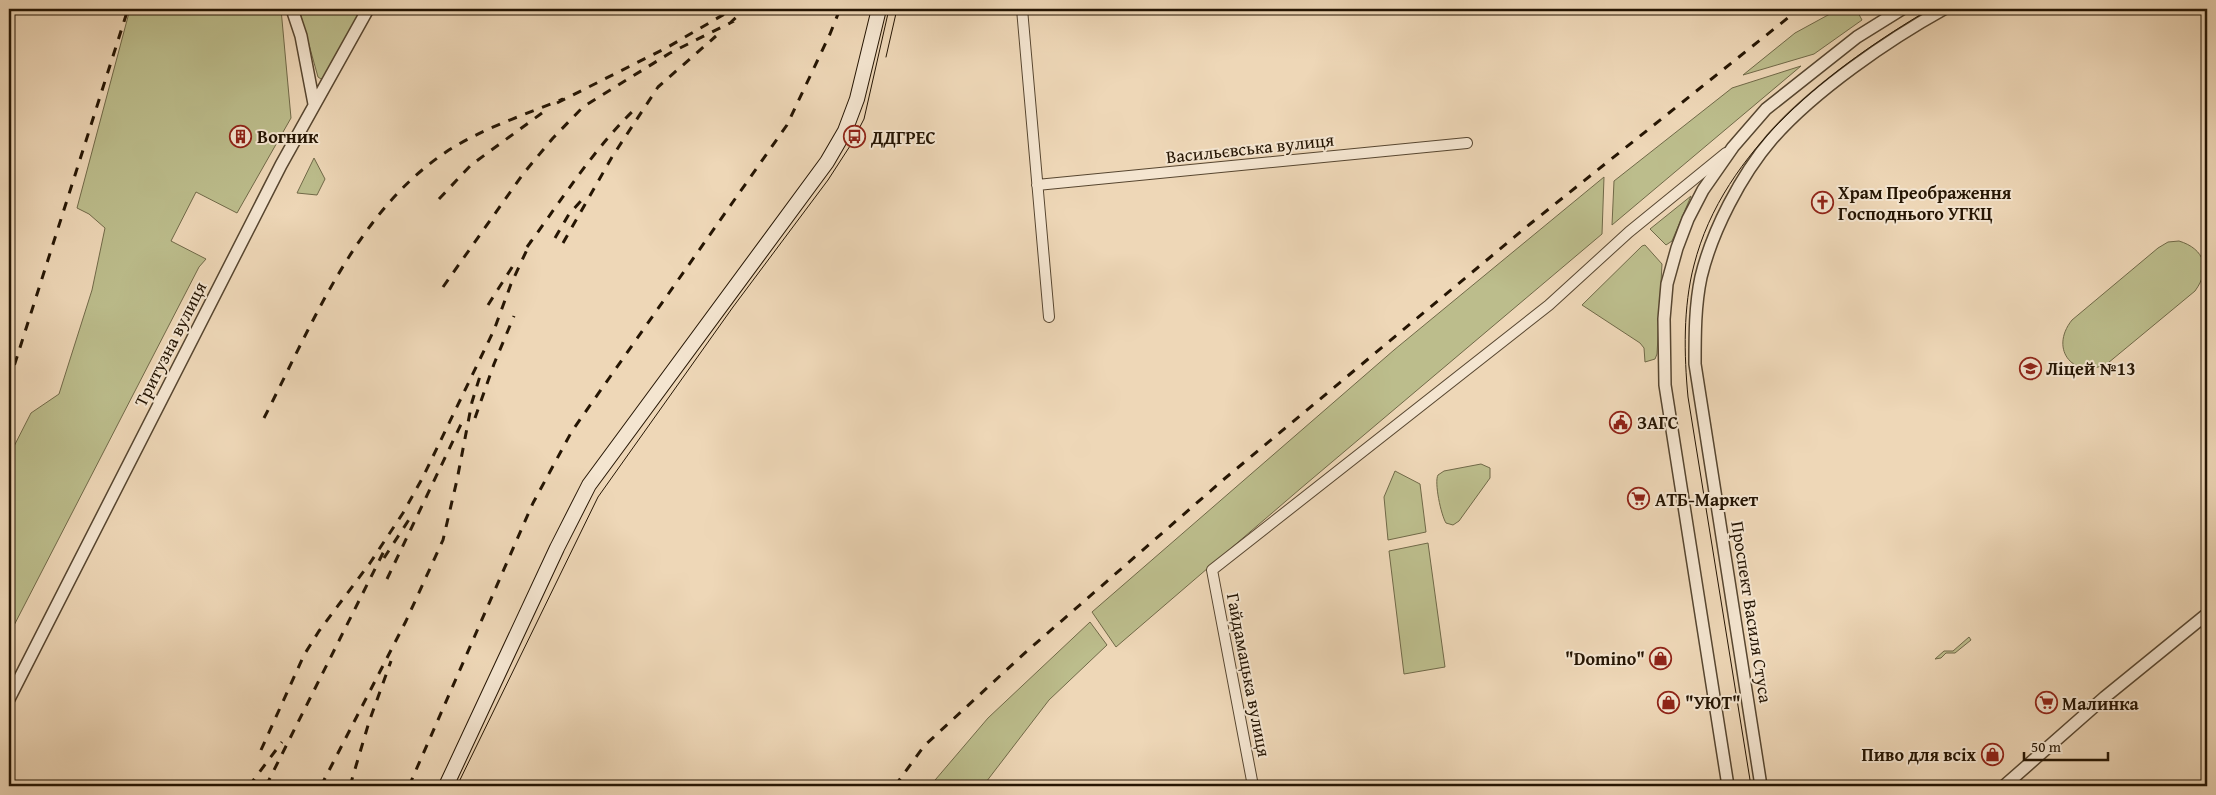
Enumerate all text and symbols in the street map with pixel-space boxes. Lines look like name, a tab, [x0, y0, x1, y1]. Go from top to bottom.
place label: Вогник	[257, 123, 319, 150]
building icon: Вогник	[229, 124, 253, 148]
place label: ДДГРЕС	[870, 124, 936, 151]
bus stop icon: ДДГРЕС	[843, 125, 867, 149]
street label: Васильєвська вулиця	[1165, 126, 1335, 170]
place label: Храм Преображення Господнього УГКЦ	[1838, 179, 2012, 227]
church icon: Храм Преображення Господнього УГКЦ	[1810, 190, 1834, 214]
street label: Тритузна вулиця	[127, 277, 213, 411]
place label: Ліцей №13	[2046, 355, 2135, 382]
school or university icon: Ліцей №13	[2018, 356, 2042, 380]
place label: ЗАГС	[1637, 409, 1678, 436]
public building icon: ЗАГС	[1609, 410, 1633, 434]
place label: АТБ-Маркет	[1655, 486, 1759, 513]
supermarket icon: АТБ-Маркет	[1627, 487, 1651, 511]
street label: Проспект Василя Стуса	[1724, 519, 1780, 705]
street label: Гайдамацька вулиця	[1220, 591, 1278, 759]
place label: "Domino"	[1565, 645, 1645, 672]
shop icon: "Domino"	[1649, 646, 1673, 670]
place label: "УЮТ"	[1685, 689, 1741, 716]
shop icon: "УЮТ"	[1657, 690, 1681, 714]
place label: Малинка	[2062, 690, 2140, 717]
supermarket icon: Малинка	[2034, 691, 2058, 715]
scale bar	[2024, 730, 2107, 762]
text: 50 m	[2031, 736, 2062, 757]
place label: Пиво для всіх	[1862, 741, 1977, 768]
shop icon: Пиво для всіх	[1980, 742, 2004, 766]

